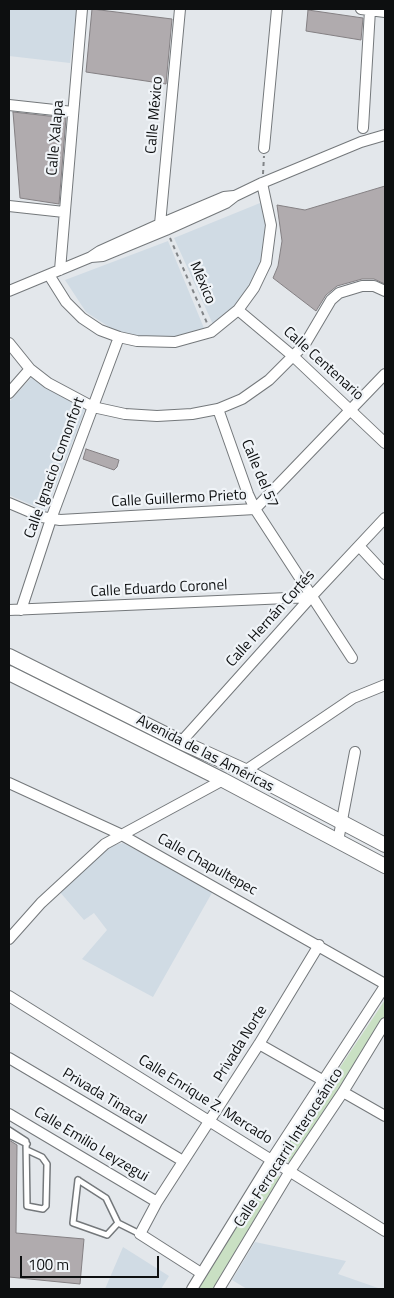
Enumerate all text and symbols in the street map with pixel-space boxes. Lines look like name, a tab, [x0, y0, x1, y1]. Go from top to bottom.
street label: Calle México	[143, 75, 167, 155]
street label: Calle Xalapa	[44, 99, 68, 177]
street label: México	[185, 259, 219, 307]
street label: Calle Centenario	[279, 323, 367, 405]
street label: Calle Ignacio Comonfort	[21, 395, 89, 541]
street label: Calle del 57	[237, 437, 281, 511]
street label: Calle Guillermo Prieto	[111, 486, 247, 512]
street label: Calle Hernán Cortés	[223, 567, 319, 671]
street label: Calle Eduardo Coronel	[90, 576, 228, 602]
street label: Avenida de las Américas	[133, 711, 277, 797]
street label: Calle Chapultepec	[154, 830, 260, 900]
street label: Privada Norte	[210, 1002, 272, 1086]
street label: Calle Enrique Z. Mercado	[135, 1051, 275, 1149]
street label: Privada Tinacal	[59, 1065, 149, 1129]
street label: Calle Ferrocarril Interoceánico	[231, 1065, 347, 1231]
street label: Calle Emilio Leyzegui	[30, 1104, 152, 1186]
scale bar	[22, 1246, 161, 1278]
text: 100 m	[28, 1253, 69, 1276]

